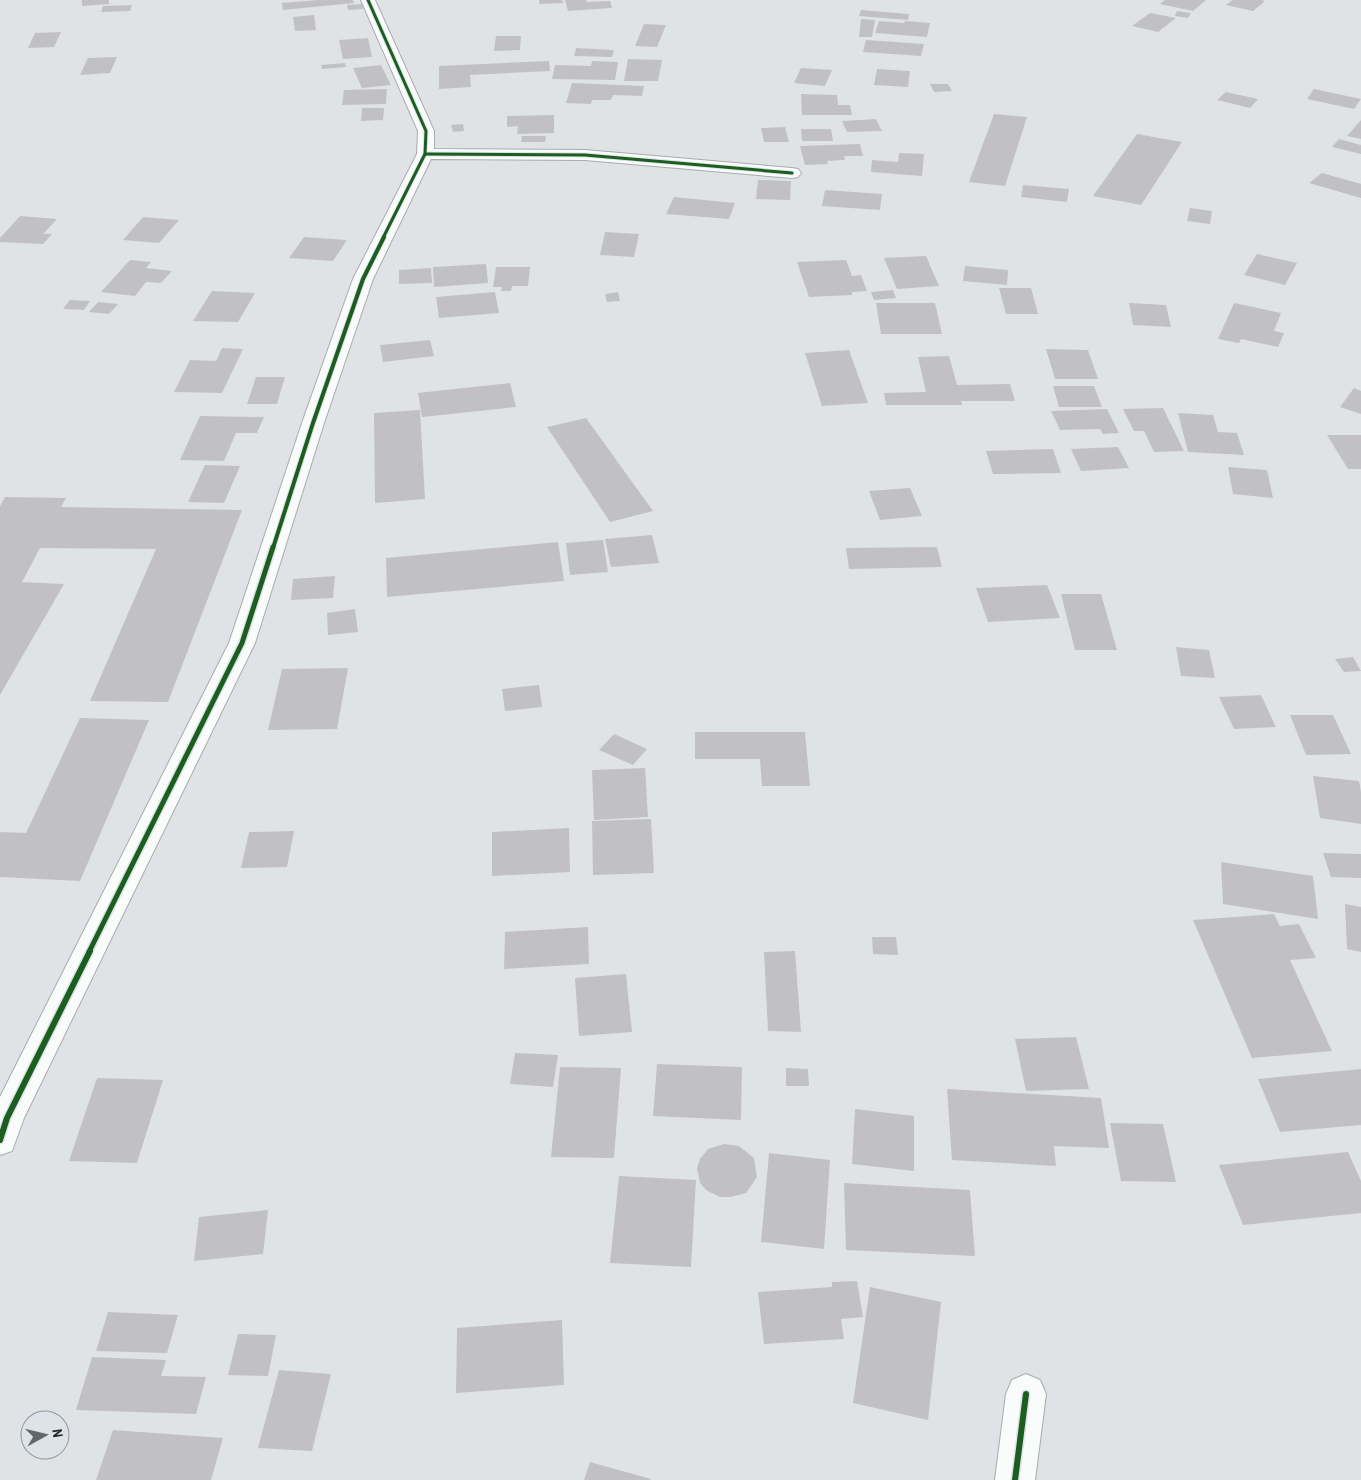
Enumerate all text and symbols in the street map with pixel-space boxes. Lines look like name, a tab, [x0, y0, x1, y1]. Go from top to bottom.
north arrow	[20, 1410, 70, 1460]
text: N	[48, 1428, 67, 1439]

